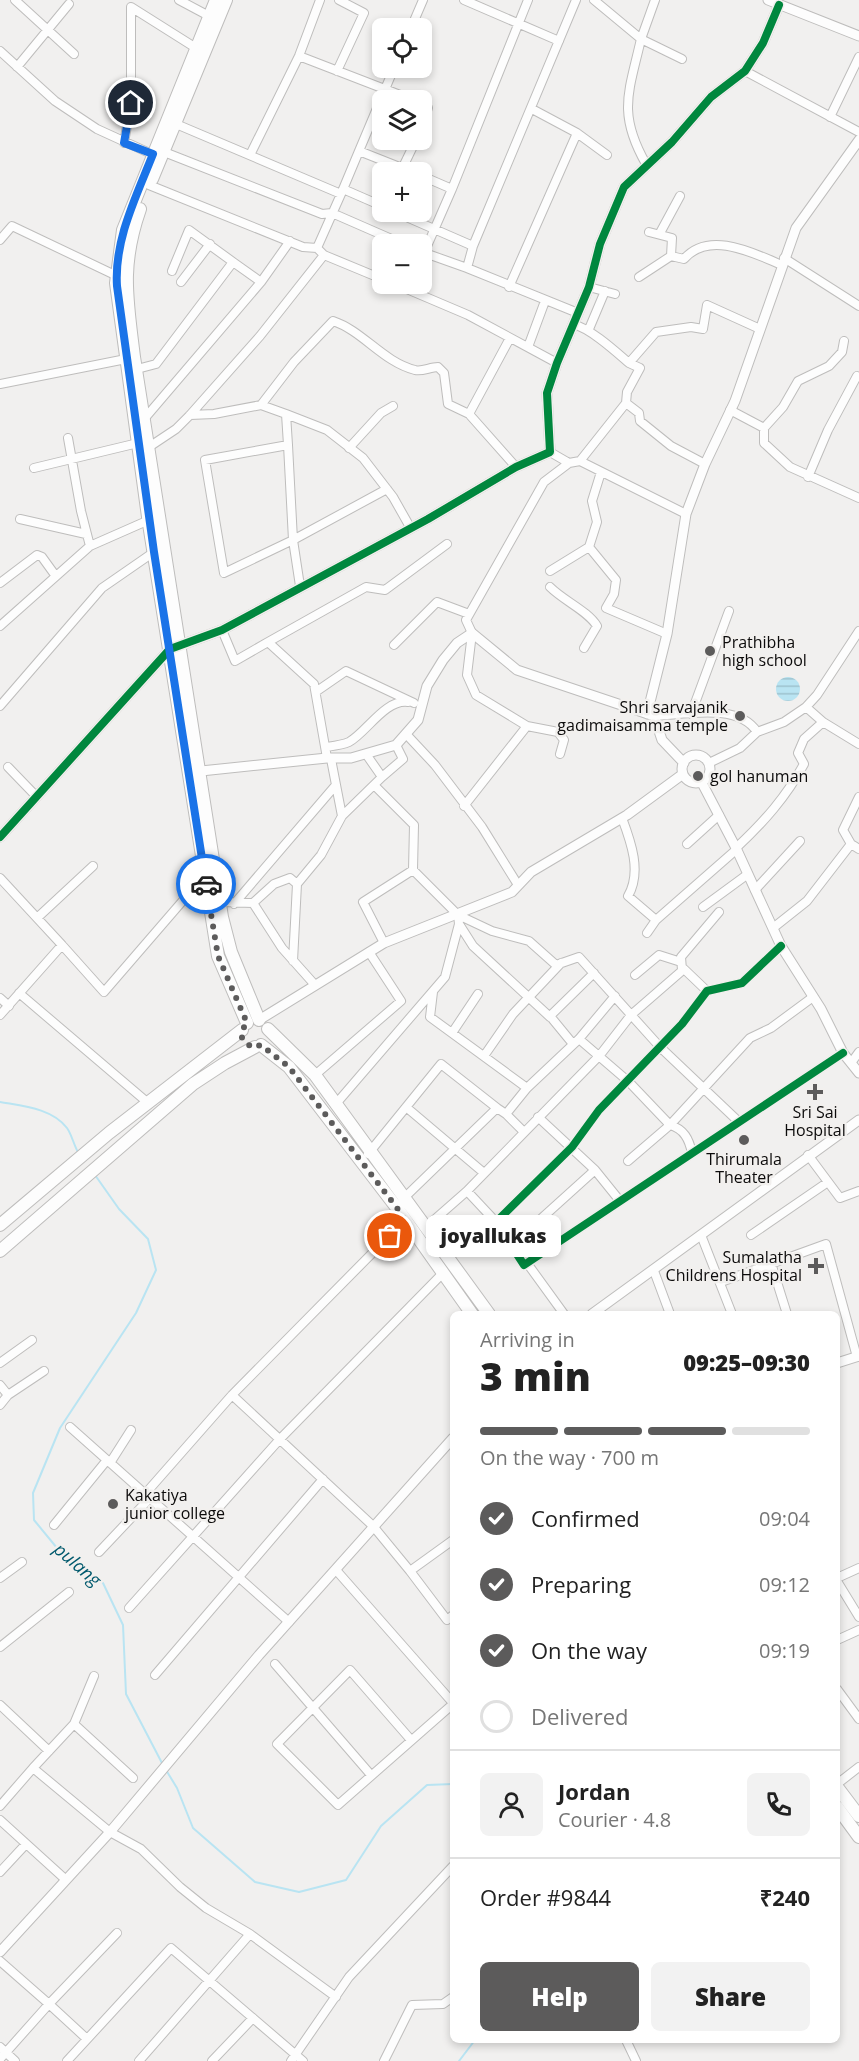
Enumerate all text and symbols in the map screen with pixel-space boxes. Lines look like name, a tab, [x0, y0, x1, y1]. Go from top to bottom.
map controls	[372, 18, 432, 294]
button: locate	[372, 18, 432, 78]
pin	[105, 77, 156, 128]
icon: home	[114, 86, 147, 119]
button: layers	[372, 90, 432, 150]
button: +	[372, 162, 432, 222]
button: −	[372, 234, 432, 294]
place label: Prathibha high school	[722, 631, 807, 671]
marker: Prathibha high school	[703, 644, 717, 658]
place label: Shri sarvajanik gadimaisamma temple	[557, 696, 729, 736]
marker: Shri sarvajanik gadimaisamma temple	[733, 709, 747, 723]
place label: gol hanuman	[710, 765, 808, 787]
marker: gol hanuman	[691, 769, 705, 783]
courier	[176, 854, 236, 914]
icon: car	[190, 868, 223, 901]
marker: Sri Sai Hospital	[806, 1083, 824, 1101]
place label: Sri Sai Hospital	[784, 1101, 846, 1141]
marker: Thirumala Theater	[737, 1133, 751, 1147]
place label: Thirumala Theater	[706, 1148, 782, 1188]
pin	[364, 1210, 415, 1261]
callout: joyallukas	[426, 1215, 561, 1257]
icon: bag	[373, 1219, 406, 1252]
text: joyallukas	[440, 1222, 547, 1249]
place label: Sumalatha Childrens Hospital	[666, 1246, 802, 1286]
marker: Sumalatha Childrens Hospital	[807, 1257, 825, 1275]
text: Arriving in	[480, 1326, 575, 1353]
text: 09:25–09:30	[683, 1347, 810, 1377]
text: 3 min	[480, 1349, 591, 1402]
text: On the way · 700 m	[480, 1444, 659, 1471]
place label: Kakatiya junior college	[124, 1484, 225, 1524]
marker: Kakatiya junior college	[106, 1497, 120, 1511]
icon: check	[480, 1502, 513, 1535]
text: Confirmed	[531, 1503, 640, 1533]
text: 09:04	[759, 1505, 810, 1532]
water label: pulang	[49, 1536, 107, 1592]
icon: check	[480, 1568, 513, 1601]
text: Preparing	[531, 1569, 631, 1599]
text: 09:12	[759, 1571, 810, 1598]
icon: check	[480, 1634, 513, 1667]
text: On the way	[531, 1635, 647, 1665]
text: 09:19	[759, 1637, 810, 1664]
text: Delivered	[531, 1701, 629, 1731]
button: person	[480, 1773, 543, 1836]
button: phone	[747, 1773, 810, 1836]
text: Jordan	[558, 1776, 631, 1806]
text: Courier · 4.8	[558, 1806, 671, 1833]
text: Order #9844	[480, 1882, 611, 1912]
text: ₹240	[760, 1882, 810, 1912]
button: Help	[480, 1962, 639, 2031]
button: Share	[651, 1962, 810, 2031]

